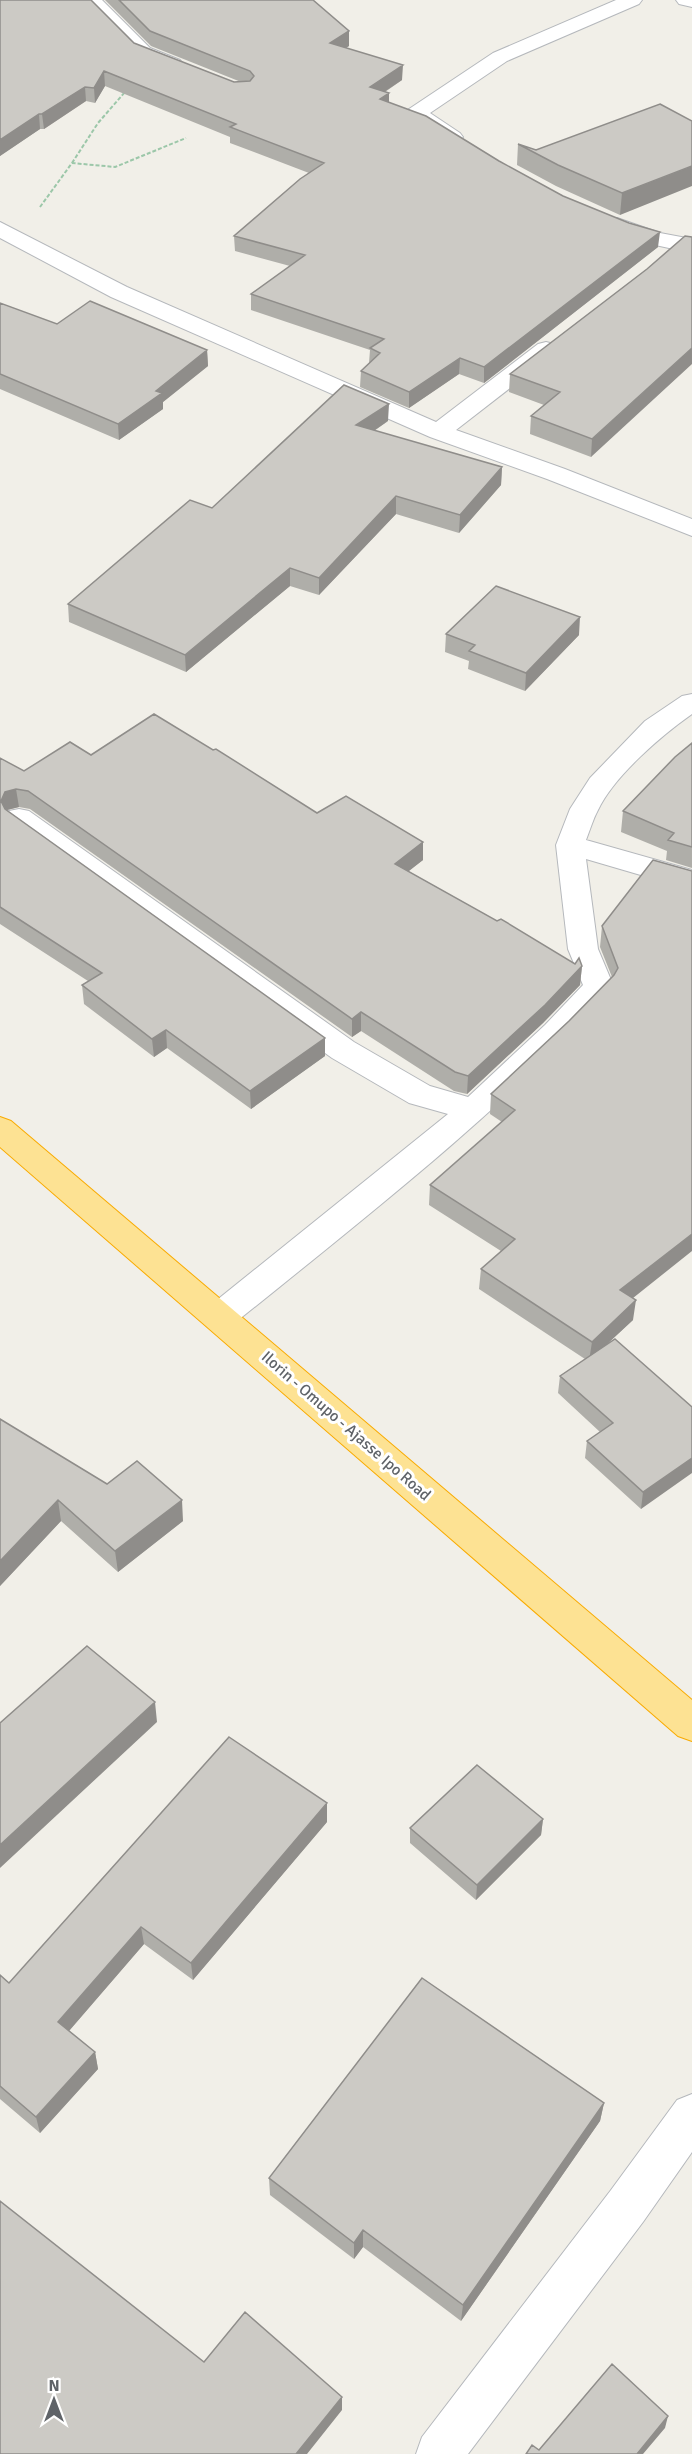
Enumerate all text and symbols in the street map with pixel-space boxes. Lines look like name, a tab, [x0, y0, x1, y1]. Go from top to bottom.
street label: Ilorin - Omupo - Ajasse Ipo Road	[257, 1347, 435, 1505]
north arrow	[24, 2370, 84, 2430]
text: N	[48, 2376, 60, 2396]

